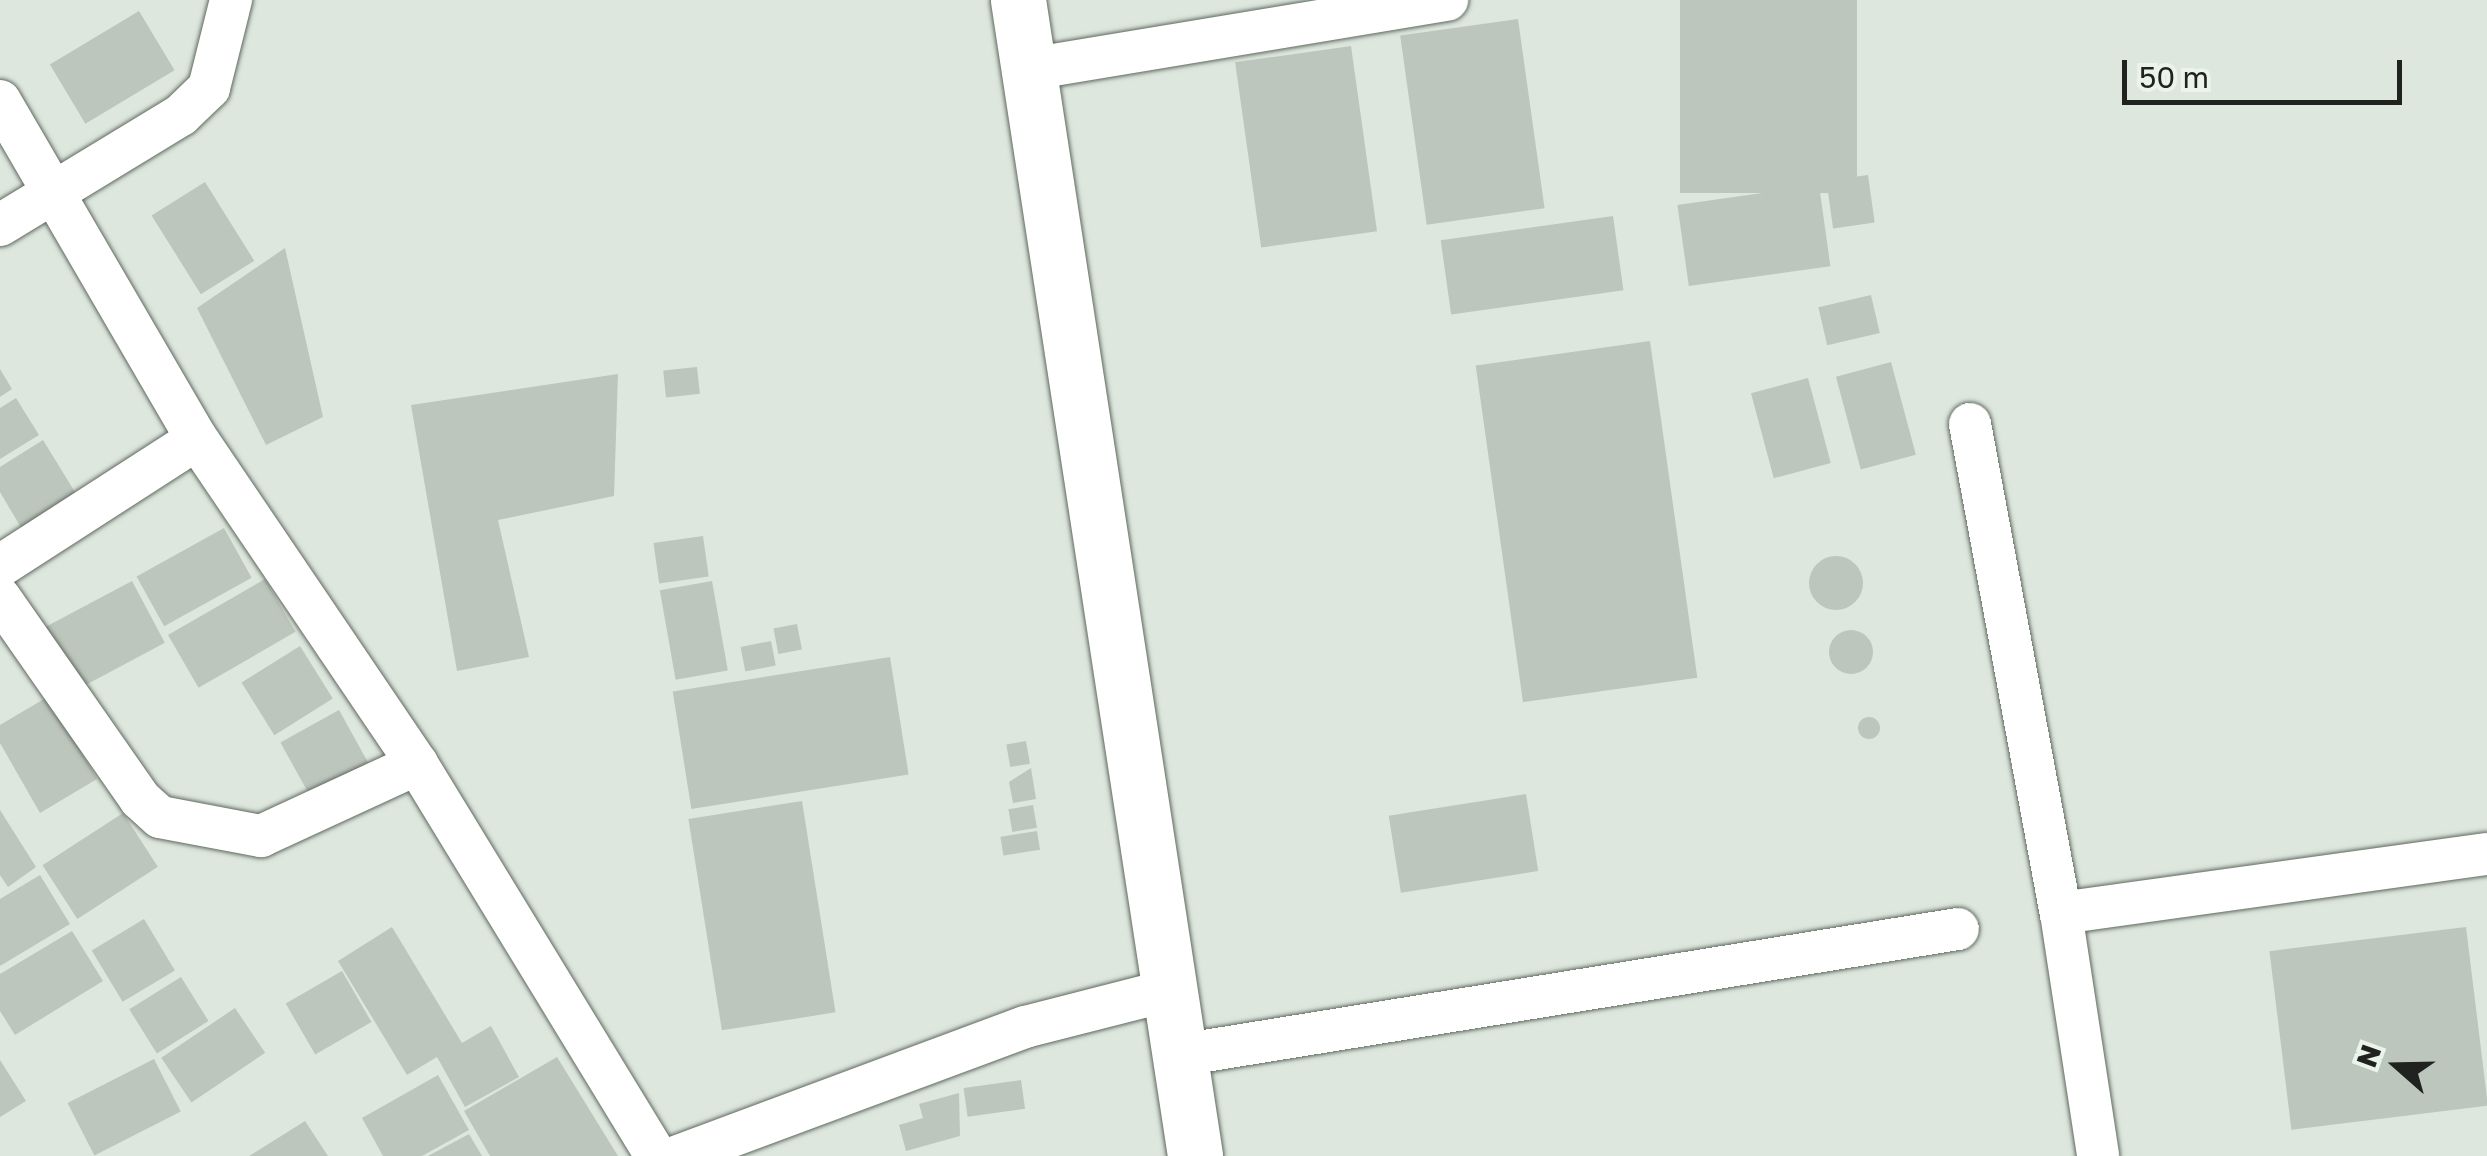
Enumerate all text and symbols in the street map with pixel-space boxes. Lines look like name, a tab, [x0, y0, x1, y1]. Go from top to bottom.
scale bar	[2127, 40, 2407, 102]
text: 50 m	[2139, 59, 2209, 95]
north arrow	[2347, 1016, 2447, 1116]
text: N	[2349, 1040, 2387, 1071]

